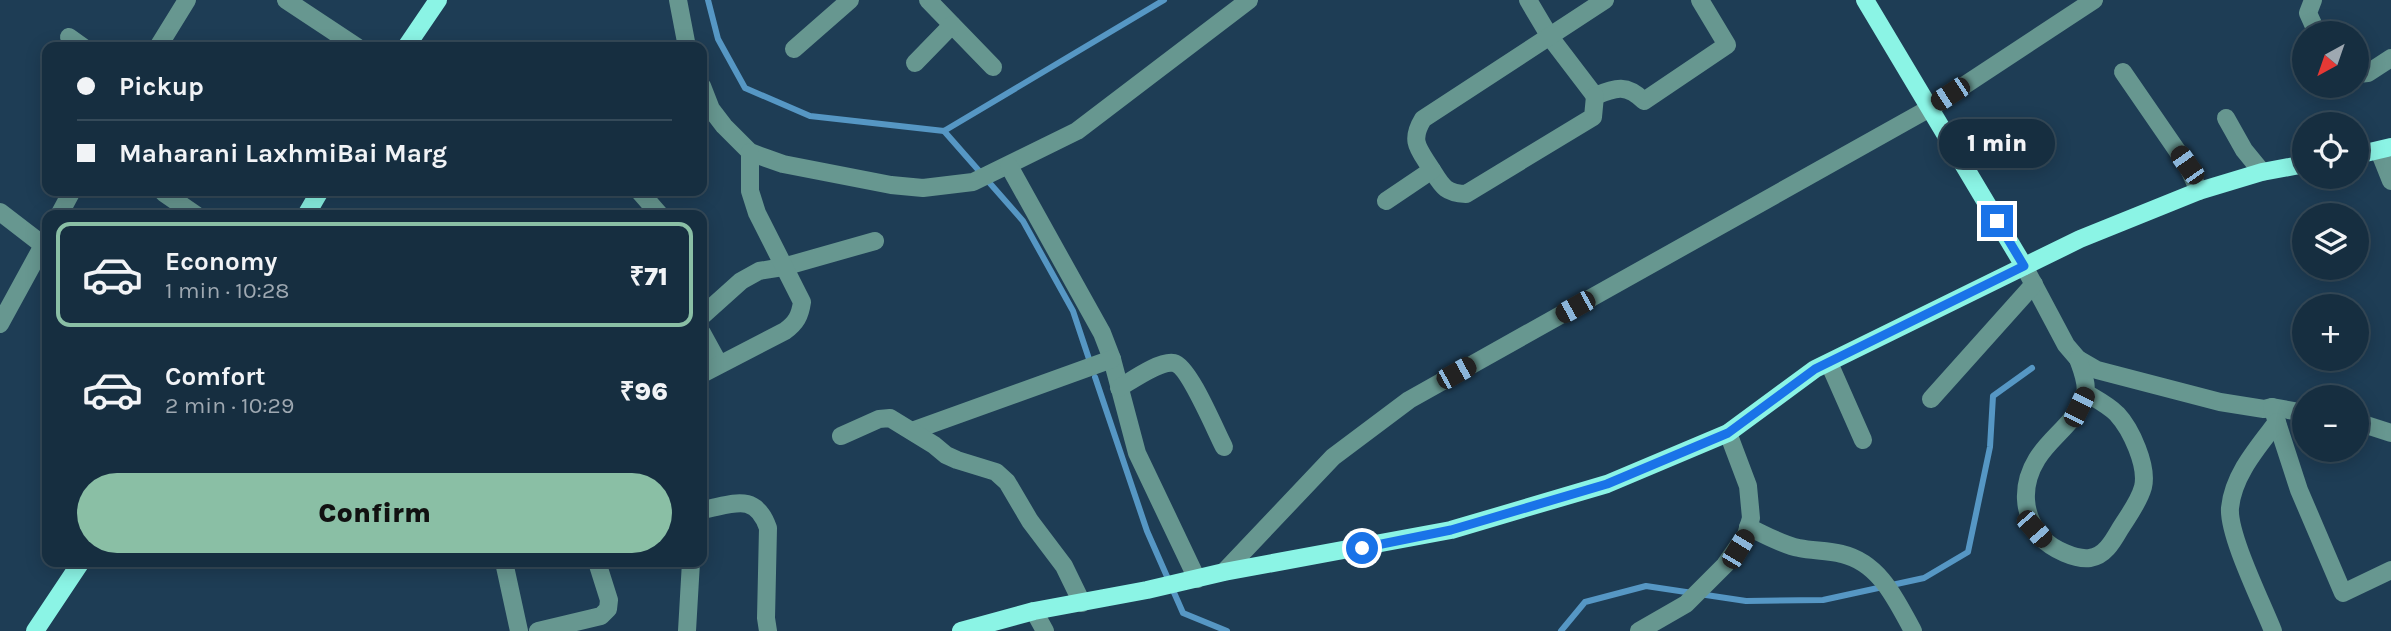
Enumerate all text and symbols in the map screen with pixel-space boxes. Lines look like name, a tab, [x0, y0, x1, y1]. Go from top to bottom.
north arrow	[2292, 21, 2370, 98]
map controls	[2292, 21, 2369, 462]
text: Pickup	[119, 71, 204, 102]
car	[1927, 74, 1974, 114]
button: locate	[2292, 112, 2369, 189]
callout: 1 min	[1939, 120, 2055, 168]
text: 1 min	[1967, 130, 2027, 157]
text: Maharani LaxhmiBai Marg	[119, 138, 447, 169]
car	[2167, 142, 2208, 188]
button: layers	[2292, 203, 2369, 280]
route end	[1981, 205, 2013, 237]
icon: car	[81, 243, 144, 306]
text: Economy	[165, 246, 277, 277]
text: ₹71	[629, 261, 668, 292]
text: 1 min · 10:28	[165, 277, 289, 304]
car	[1552, 288, 1599, 326]
button: +	[2292, 294, 2369, 371]
car	[1433, 354, 1480, 392]
icon: car	[81, 358, 144, 421]
text: Comfort	[165, 361, 266, 392]
text: ₹96	[620, 376, 668, 407]
car	[2061, 384, 2098, 430]
button: −	[2292, 385, 2369, 462]
text: 2 min · 10:29	[165, 392, 294, 419]
button: Confirm	[77, 473, 672, 553]
car	[2013, 506, 2056, 552]
car	[1719, 526, 1758, 572]
route start	[1346, 532, 1378, 564]

